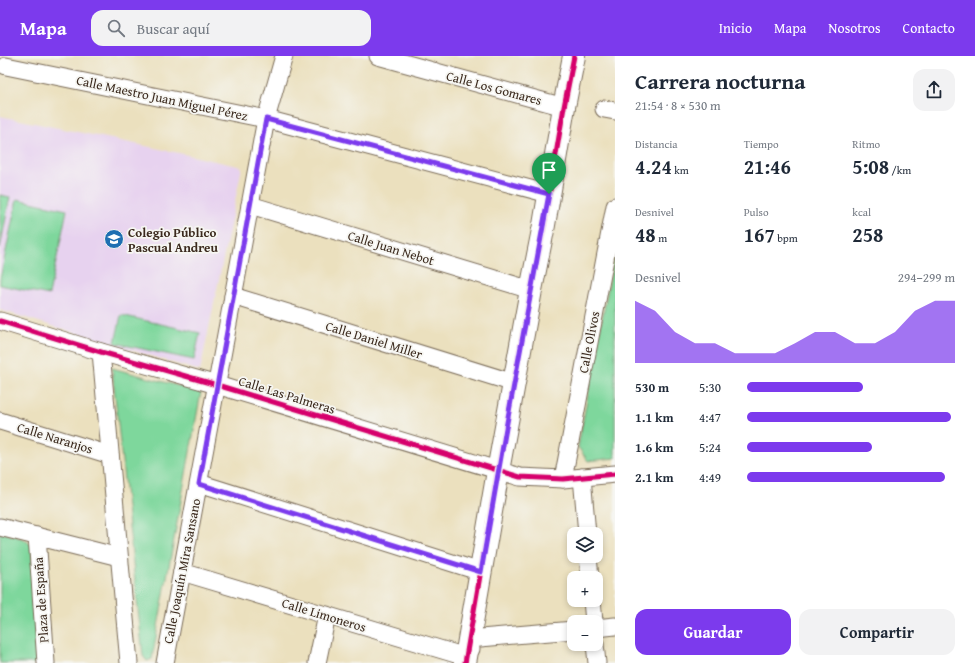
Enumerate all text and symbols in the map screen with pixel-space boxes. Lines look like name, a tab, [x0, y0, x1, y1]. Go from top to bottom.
search box	[91, 10, 371, 46]
text: Mapa	[20, 14, 67, 42]
icon: search	[105, 17, 127, 39]
text: Buscar aquí	[137, 18, 210, 39]
text: Inicio	[719, 18, 752, 38]
text: Mapa	[774, 18, 806, 38]
text: Nosotros	[828, 18, 881, 38]
text: Contacto	[903, 18, 955, 38]
text: Carrera nocturna	[635, 65, 806, 97]
street label: Calle Los Gomares	[444, 66, 544, 110]
button: share	[913, 69, 955, 111]
street label: Calle Maestro Juan Miguel Pérez	[75, 71, 250, 126]
text: 21:54 · 8 × 530 m	[635, 96, 721, 115]
text: Distancia	[635, 136, 678, 152]
text: Tiempo	[744, 136, 779, 152]
text: Ritmo	[852, 136, 880, 152]
text: 4.24	[635, 152, 672, 181]
text: 21:46	[744, 152, 791, 181]
text: 5:08	[852, 152, 889, 181]
pin	[532, 153, 566, 194]
icon: arrive	[538, 159, 560, 181]
text: km	[672, 162, 689, 178]
text: /km	[889, 162, 911, 178]
text: Desnivel	[635, 204, 674, 220]
text: Pulso	[744, 204, 769, 220]
text: kcal	[852, 204, 871, 220]
text: 48	[635, 220, 656, 249]
text: 167	[744, 220, 775, 249]
text: 258	[852, 220, 883, 249]
place label: Colegio Público Pascual Andreu	[128, 223, 218, 257]
street label: Calle Juan Nebot	[345, 226, 437, 270]
school or university icon: Colegio Público Pascual Andreu	[103, 228, 125, 250]
text: m	[656, 230, 667, 246]
text: bpm	[775, 230, 798, 246]
text: Desnivel	[635, 268, 681, 287]
text: 294–299 m	[898, 268, 955, 287]
street label: Calle Olivos	[574, 309, 604, 375]
street label: Calle Daniel Miller	[323, 316, 425, 364]
street label: Calle Las Palmeras	[236, 371, 338, 419]
text: 530 m	[635, 378, 669, 397]
text: 5:30	[699, 378, 721, 397]
text: 1.1 km	[635, 408, 674, 427]
text: 4:47	[699, 408, 721, 427]
street label: Calle Naranjos	[15, 418, 95, 458]
text: 1.6 km	[635, 438, 674, 457]
text: 5:24	[699, 438, 721, 457]
text: 2.1 km	[635, 468, 674, 487]
text: 4:49	[699, 468, 721, 487]
street label: Calle Joaquín Mira Sansano	[159, 496, 205, 645]
map controls	[567, 527, 603, 651]
button: layers	[567, 527, 603, 563]
street label: Plaza de España	[28, 556, 53, 643]
button: +	[567, 571, 603, 607]
street label: Calle Limoneros	[280, 593, 368, 637]
button: Guardar	[635, 609, 791, 655]
button: Compartir	[799, 609, 955, 655]
button: −	[567, 615, 603, 651]

